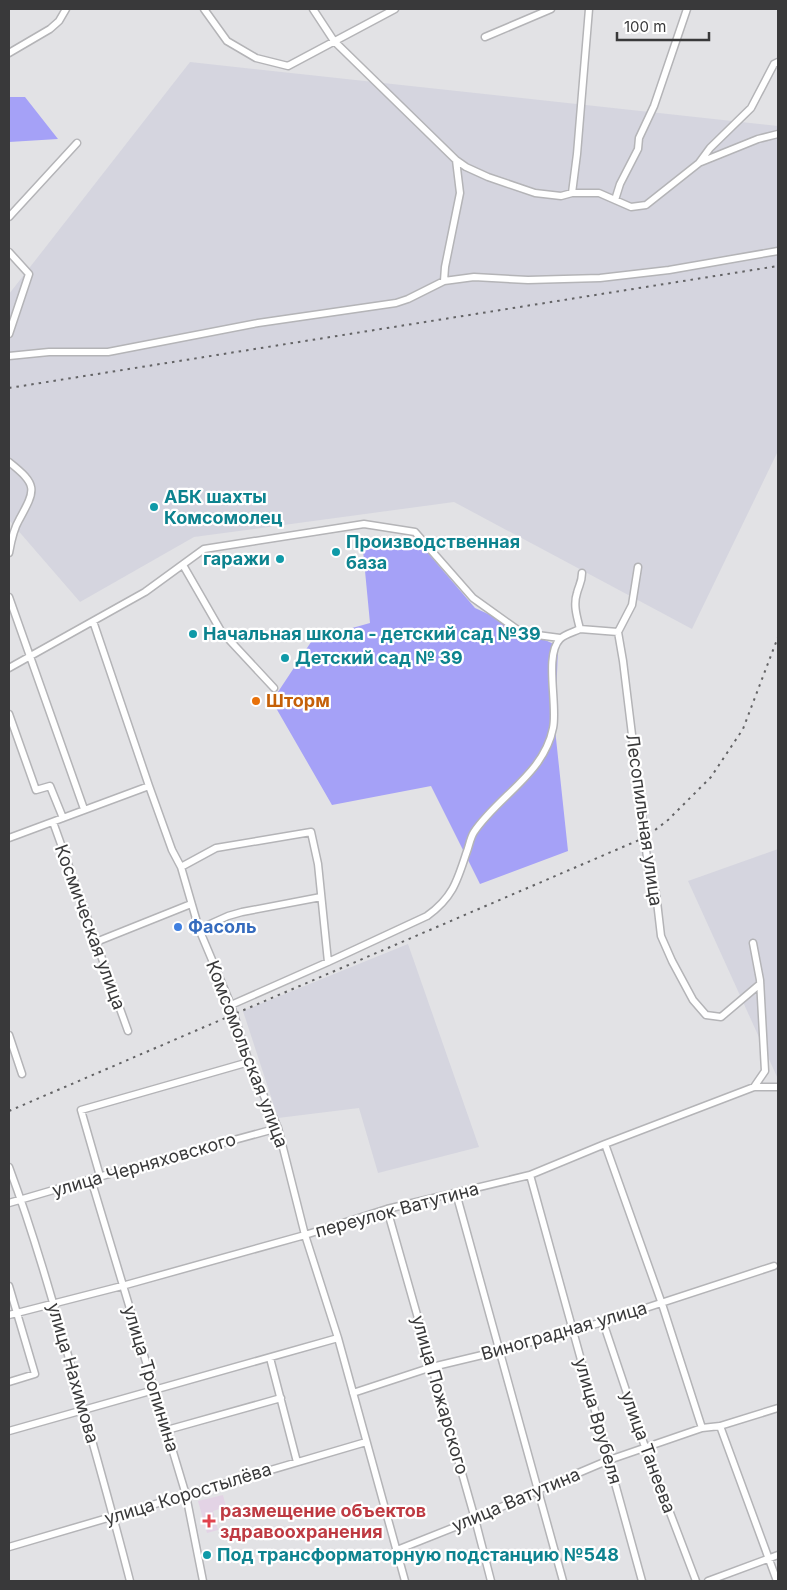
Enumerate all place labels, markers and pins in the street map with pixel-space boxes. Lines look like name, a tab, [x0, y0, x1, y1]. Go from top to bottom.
place label: АБК шахты Комсомолец	[164, 486, 283, 528]
marker: АБК шахты Комсомолец	[148, 501, 160, 513]
place label: Производственная база	[346, 531, 520, 573]
marker: Производственная база	[330, 546, 342, 558]
place label: гаражи	[203, 548, 270, 569]
marker: гаражи	[274, 553, 286, 565]
place label: Начальная школа - детский сад №39	[203, 623, 541, 644]
marker: Начальная школа - детский сад №39	[187, 628, 199, 640]
place label: Детский сад № 39	[295, 647, 463, 668]
marker: Детский сад № 39	[279, 652, 291, 664]
place label: Шторм	[266, 690, 330, 711]
marker: Шторм	[250, 695, 262, 707]
place label: Фасоль	[188, 916, 257, 937]
marker: Фасоль	[172, 921, 184, 933]
place label: размещение объектов здравоохранения	[220, 1500, 426, 1542]
marker: размещение объектов здравоохранения	[202, 1514, 216, 1528]
place label: Под трансформаторную подстанцию №548	[217, 1544, 619, 1565]
marker: Под трансформаторную подстанцию №548	[201, 1549, 213, 1561]

